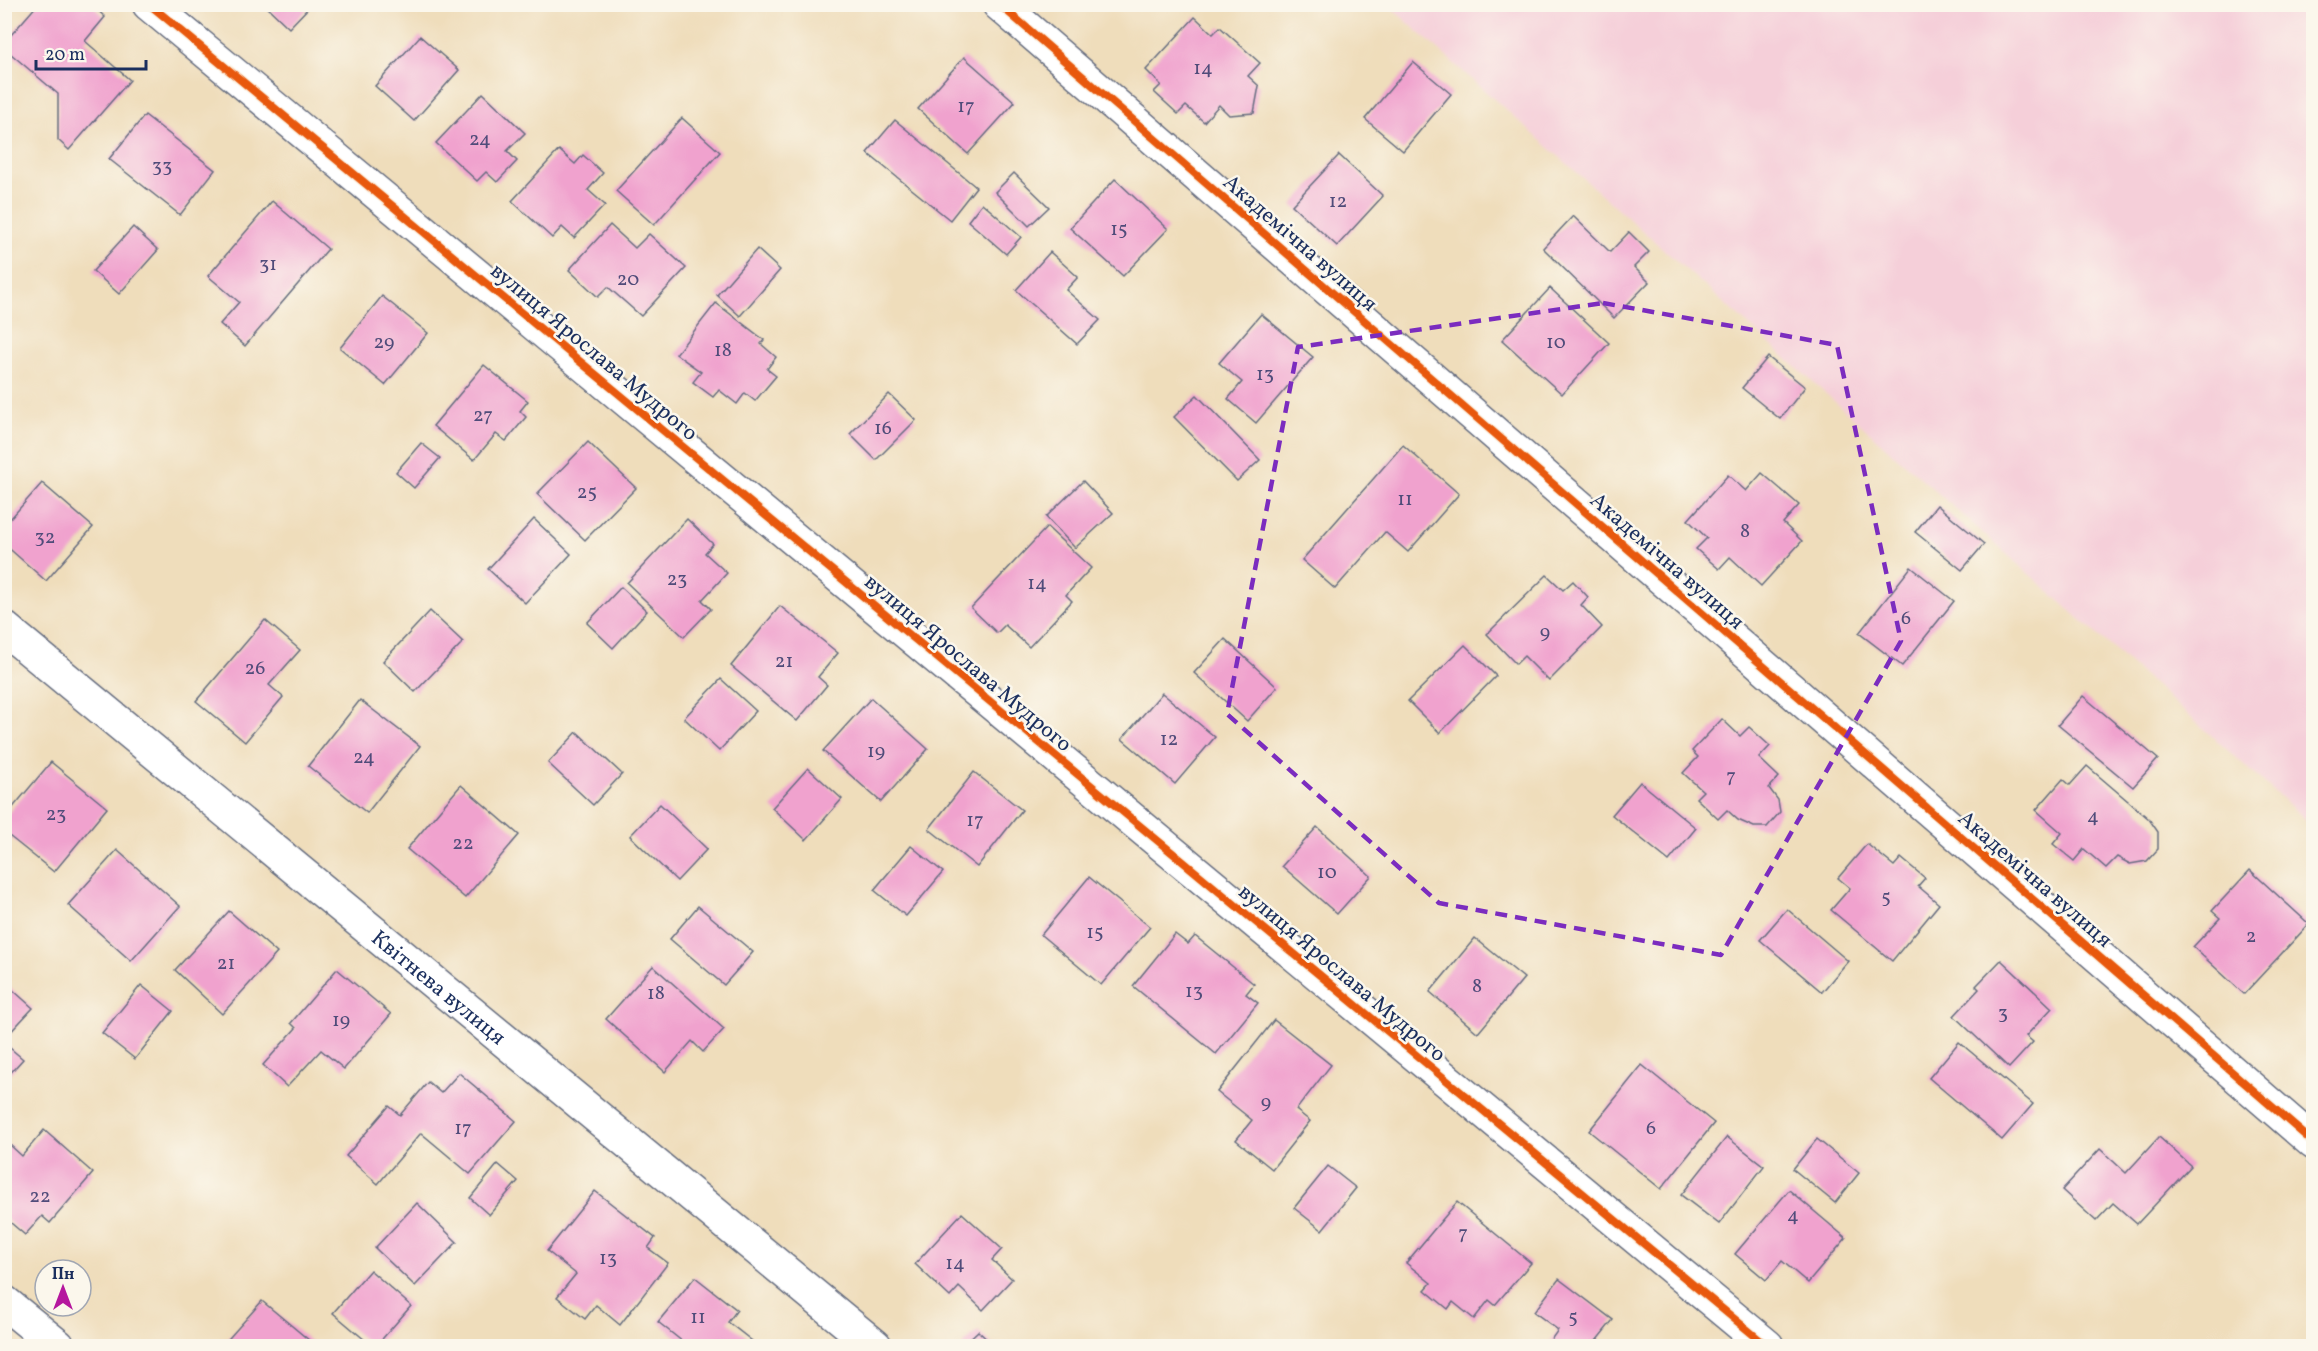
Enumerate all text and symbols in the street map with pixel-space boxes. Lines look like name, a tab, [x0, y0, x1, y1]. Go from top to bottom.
scale bar	[36, 33, 146, 71]
text: 20 m	[45, 43, 85, 68]
house number: 14	[1193, 55, 1213, 83]
house number: 17	[957, 93, 975, 121]
house number: 24	[469, 126, 491, 154]
house number: 33	[152, 153, 172, 181]
street label: Академічна вулиця	[1215, 168, 1383, 320]
house number: 12	[1329, 188, 1347, 216]
house number: 15	[1110, 216, 1128, 244]
house number: 31	[259, 251, 277, 279]
street label: вулиця Ярослава Мудрого	[483, 257, 704, 449]
house number: 20	[617, 266, 639, 294]
house number: 29	[374, 329, 394, 357]
house number: 10	[1546, 329, 1566, 357]
house number: 18	[714, 337, 732, 365]
house number: 13	[1256, 361, 1274, 389]
house number: 27	[473, 402, 493, 430]
house number: 16	[874, 415, 892, 443]
house number: 25	[577, 479, 597, 507]
house number: 11	[1397, 486, 1413, 514]
street label: Академічна вулиця	[1582, 486, 1750, 638]
house number: 8	[1740, 518, 1750, 546]
house number: 32	[35, 524, 56, 552]
house number: 23	[667, 566, 687, 594]
street label: вулиця Ярослава Мудрого	[857, 568, 1078, 760]
house number: 14	[1027, 570, 1047, 598]
house number: 6	[1901, 605, 1911, 633]
house number: 9	[1540, 619, 1550, 647]
house number: 21	[775, 648, 793, 676]
house number: 26	[245, 655, 265, 683]
house number: 12	[1160, 726, 1178, 754]
house number: 19	[867, 738, 885, 766]
house number: 24	[353, 744, 375, 772]
house number: 7	[1726, 763, 1736, 791]
house number: 23	[46, 801, 66, 829]
house number: 4	[2087, 803, 2099, 831]
street label: Академічна вулиця	[1950, 804, 2118, 956]
house number: 17	[966, 807, 984, 835]
house number: 22	[452, 830, 474, 858]
house number: 10	[1317, 859, 1337, 887]
street label: вулиця Ярослава Мудрого	[1231, 878, 1452, 1070]
house number: 5	[1881, 884, 1891, 912]
house number: 15	[1086, 919, 1104, 947]
house number: 2	[2246, 923, 2256, 951]
street label: Квітнева вулиця	[364, 924, 512, 1054]
house number: 21	[217, 950, 235, 978]
house number: 8	[1472, 973, 1482, 1001]
house number: 13	[1185, 978, 1203, 1006]
house number: 18	[647, 980, 665, 1008]
house number: 3	[1998, 1000, 2008, 1028]
house number: 19	[332, 1007, 350, 1035]
house number: 9	[1261, 1089, 1271, 1117]
house number: 17	[454, 1115, 472, 1143]
house number: 6	[1646, 1115, 1656, 1143]
house number: 22	[29, 1183, 51, 1211]
house number: 4	[1787, 1202, 1799, 1230]
house number: 7	[1458, 1220, 1468, 1248]
house number: 13	[599, 1245, 617, 1273]
house number: 14	[945, 1250, 965, 1278]
north arrow	[33, 1258, 93, 1318]
text: Пн	[52, 1264, 74, 1286]
house number: 11	[690, 1304, 706, 1332]
house number: 5	[1568, 1304, 1578, 1332]

